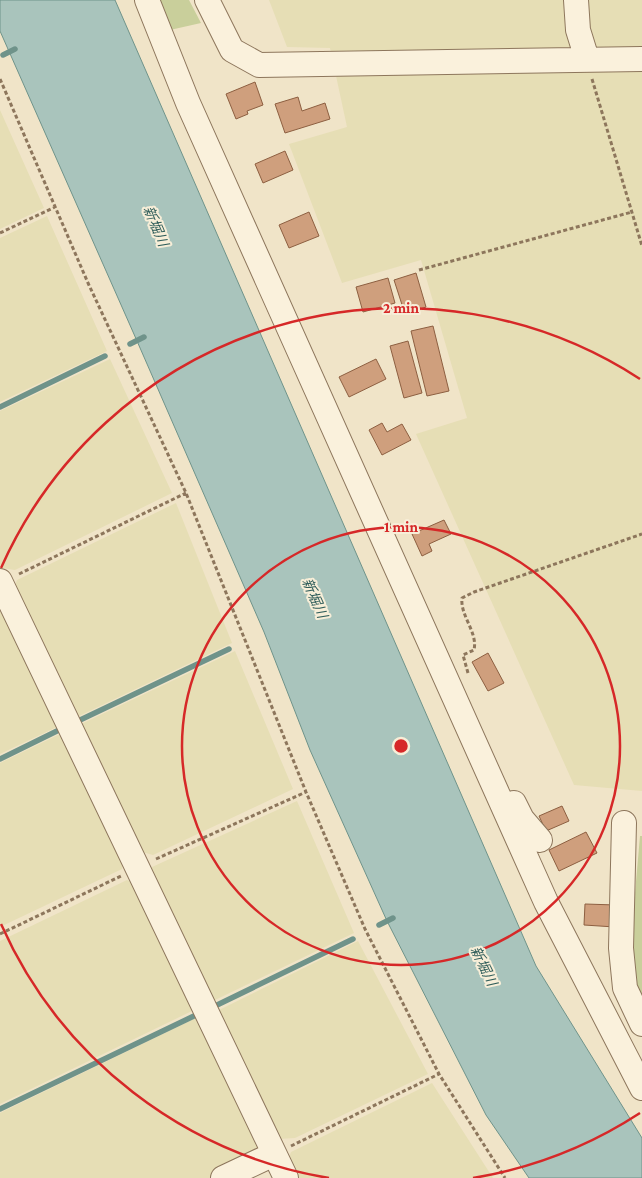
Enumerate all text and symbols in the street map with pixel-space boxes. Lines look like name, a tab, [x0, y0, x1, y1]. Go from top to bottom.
water label: 新堀川	[140, 204, 172, 250]
text: 2 min	[383, 300, 419, 316]
text: 1 min	[384, 519, 418, 535]
water label: 新堀川	[299, 576, 332, 622]
centre of rings	[392, 737, 410, 755]
water label: 新堀川	[468, 944, 501, 990]

